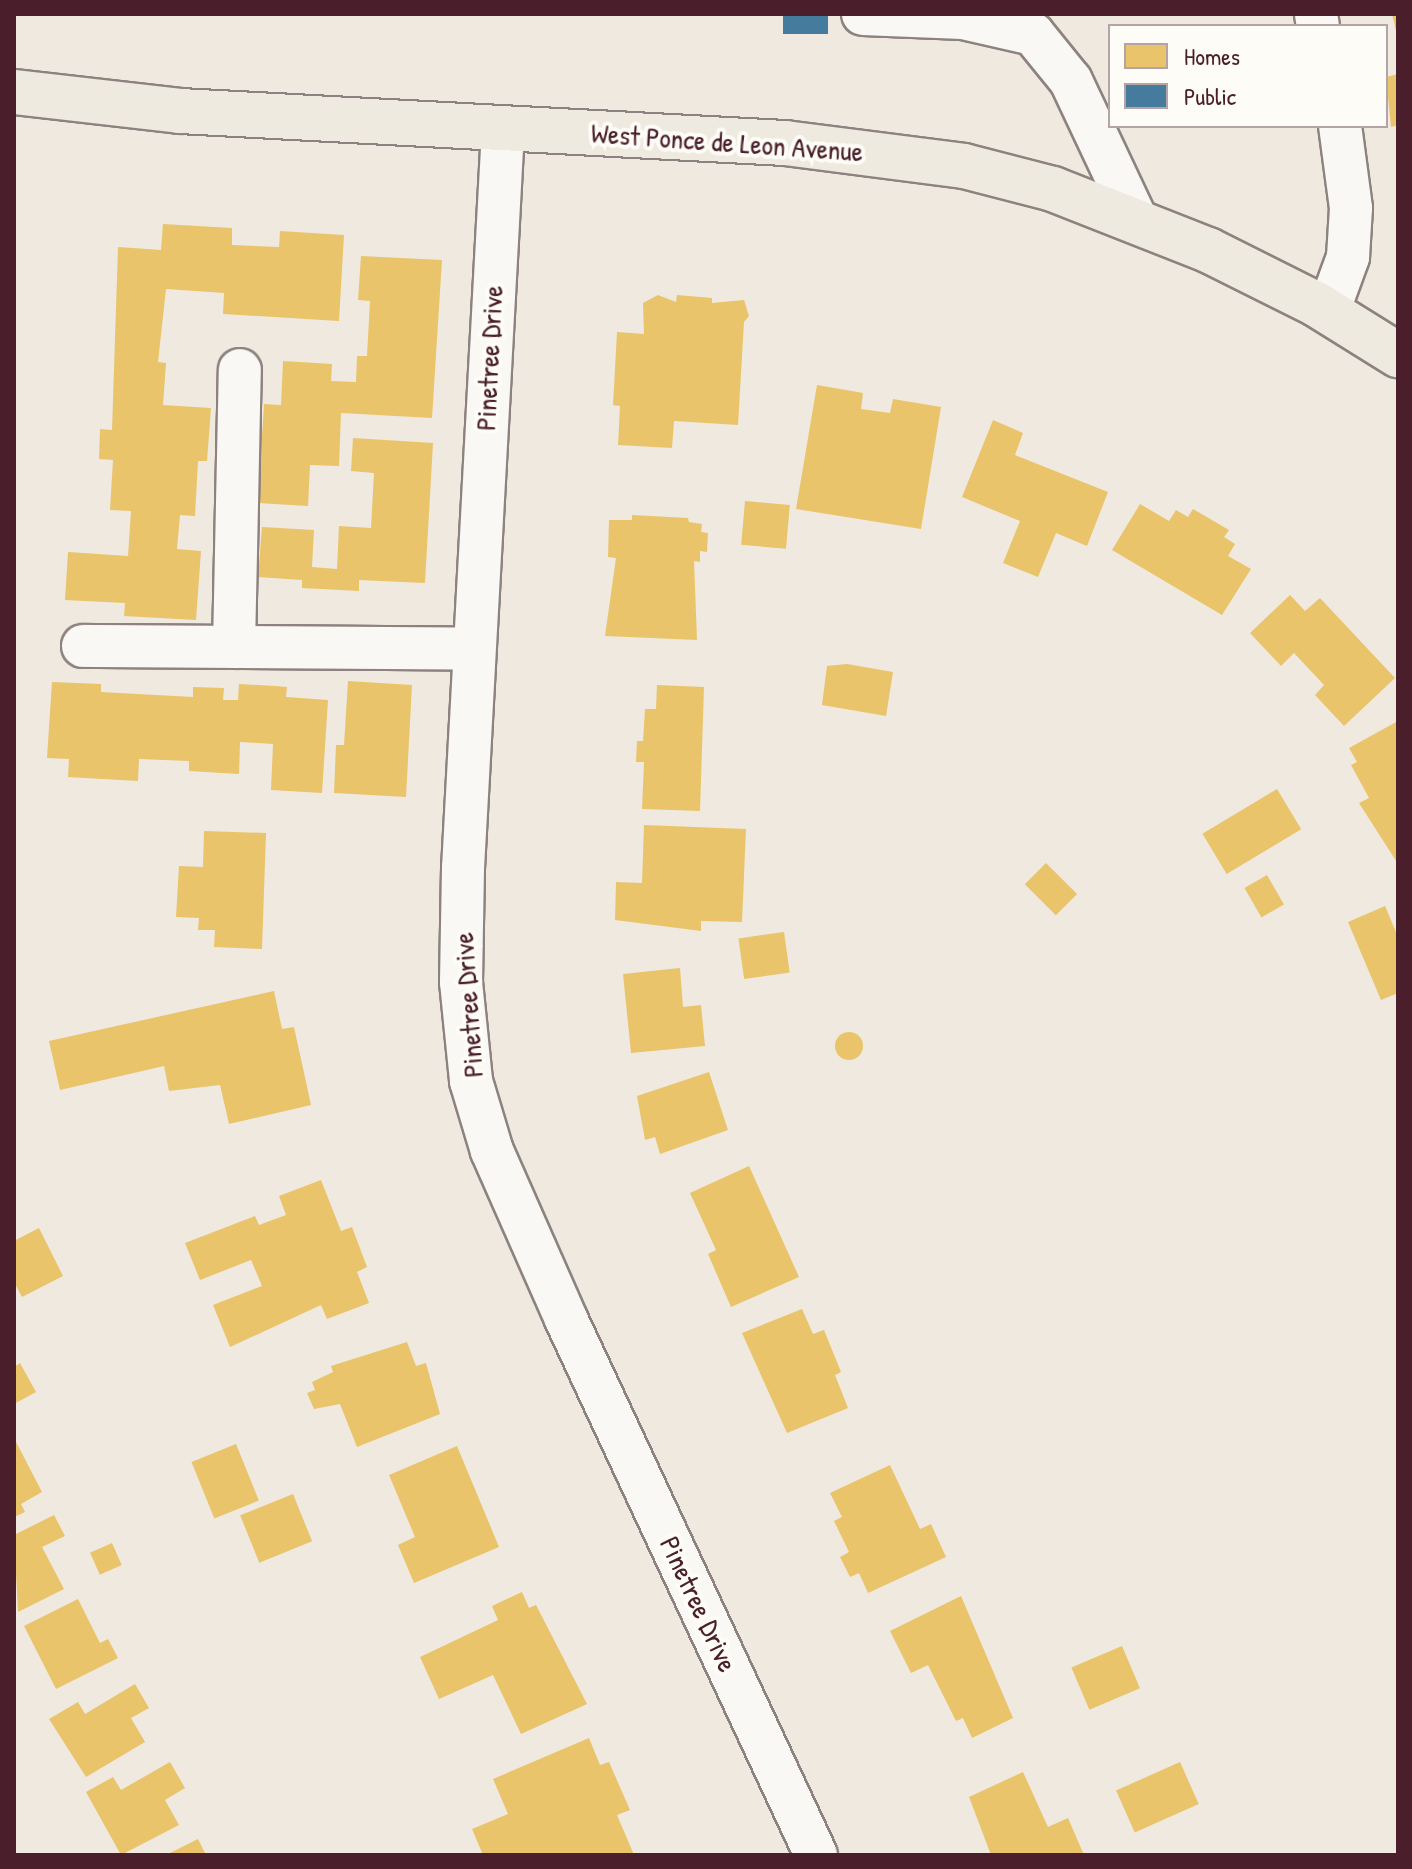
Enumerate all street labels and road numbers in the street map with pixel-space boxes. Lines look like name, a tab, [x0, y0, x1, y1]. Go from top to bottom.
street label: West Ponce de Leon Avenue	[590, 116, 864, 168]
street label: Pinetree Drive	[468, 285, 510, 431]
street label: Pinetree Drive	[446, 931, 490, 1079]
street label: Pinetree Drive	[653, 1531, 745, 1677]

